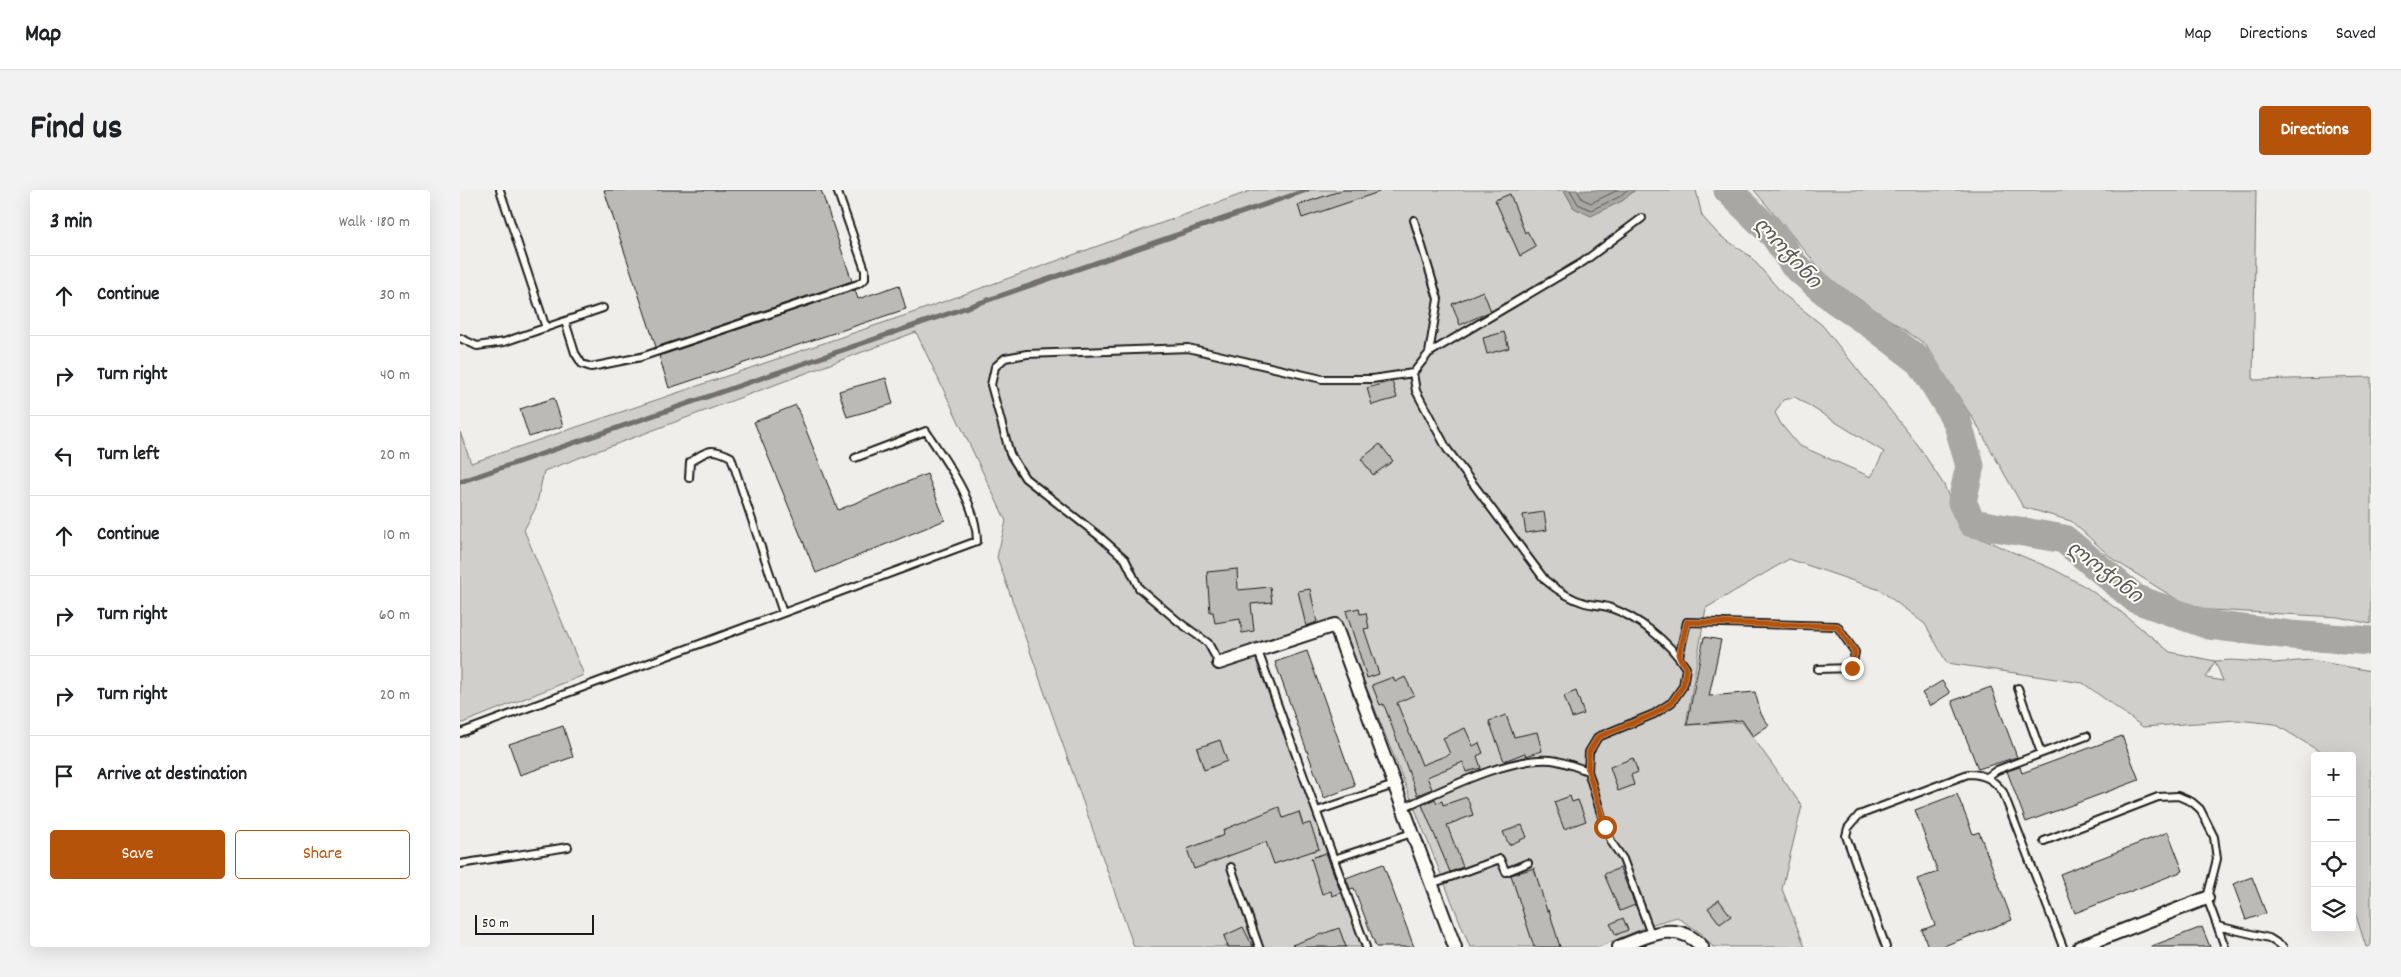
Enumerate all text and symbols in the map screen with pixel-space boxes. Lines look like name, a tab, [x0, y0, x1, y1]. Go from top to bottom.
text: Map	[25, 18, 61, 52]
text: Map	[2184, 22, 2211, 47]
text: Directions	[2239, 22, 2308, 47]
text: Saved	[2336, 22, 2376, 47]
text: Find us	[30, 105, 122, 155]
button: Directions	[2259, 106, 2371, 155]
text: 3 min	[50, 208, 92, 238]
text: Walk · 180 m	[339, 211, 410, 234]
water label: ლოჭინი	[1745, 211, 1828, 297]
icon: ahead	[50, 282, 78, 310]
text: Continue	[97, 282, 159, 309]
text: 30 m	[380, 284, 410, 307]
icon: right	[50, 362, 78, 390]
text: Turn right	[97, 362, 168, 389]
text: 40 m	[380, 364, 410, 387]
icon: left	[50, 442, 78, 470]
text: Turn left	[97, 442, 160, 469]
text: 20 m	[380, 444, 410, 467]
icon: ahead	[50, 522, 78, 550]
text: Continue	[97, 522, 159, 549]
text: 10 m	[383, 524, 410, 547]
water label: ლოჭინი	[2059, 535, 2148, 613]
icon: right	[50, 602, 78, 630]
text: Turn right	[97, 602, 168, 629]
text: 60 m	[379, 604, 410, 627]
route end	[1841, 657, 1864, 680]
icon: right	[50, 682, 78, 710]
text: Turn right	[97, 682, 168, 709]
text: 20 m	[380, 684, 410, 707]
map controls	[2311, 752, 2356, 932]
button: +	[2311, 752, 2356, 797]
icon: arrive	[50, 762, 78, 790]
text: Arrive at destination	[97, 762, 247, 789]
button: −	[2311, 797, 2356, 842]
route start	[1594, 816, 1617, 839]
button: Save	[50, 830, 225, 879]
button: Share	[235, 830, 410, 879]
button: locate	[2311, 842, 2356, 887]
button: layers	[2311, 887, 2356, 932]
scale bar	[475, 912, 594, 935]
text: 50 m	[482, 914, 509, 934]

